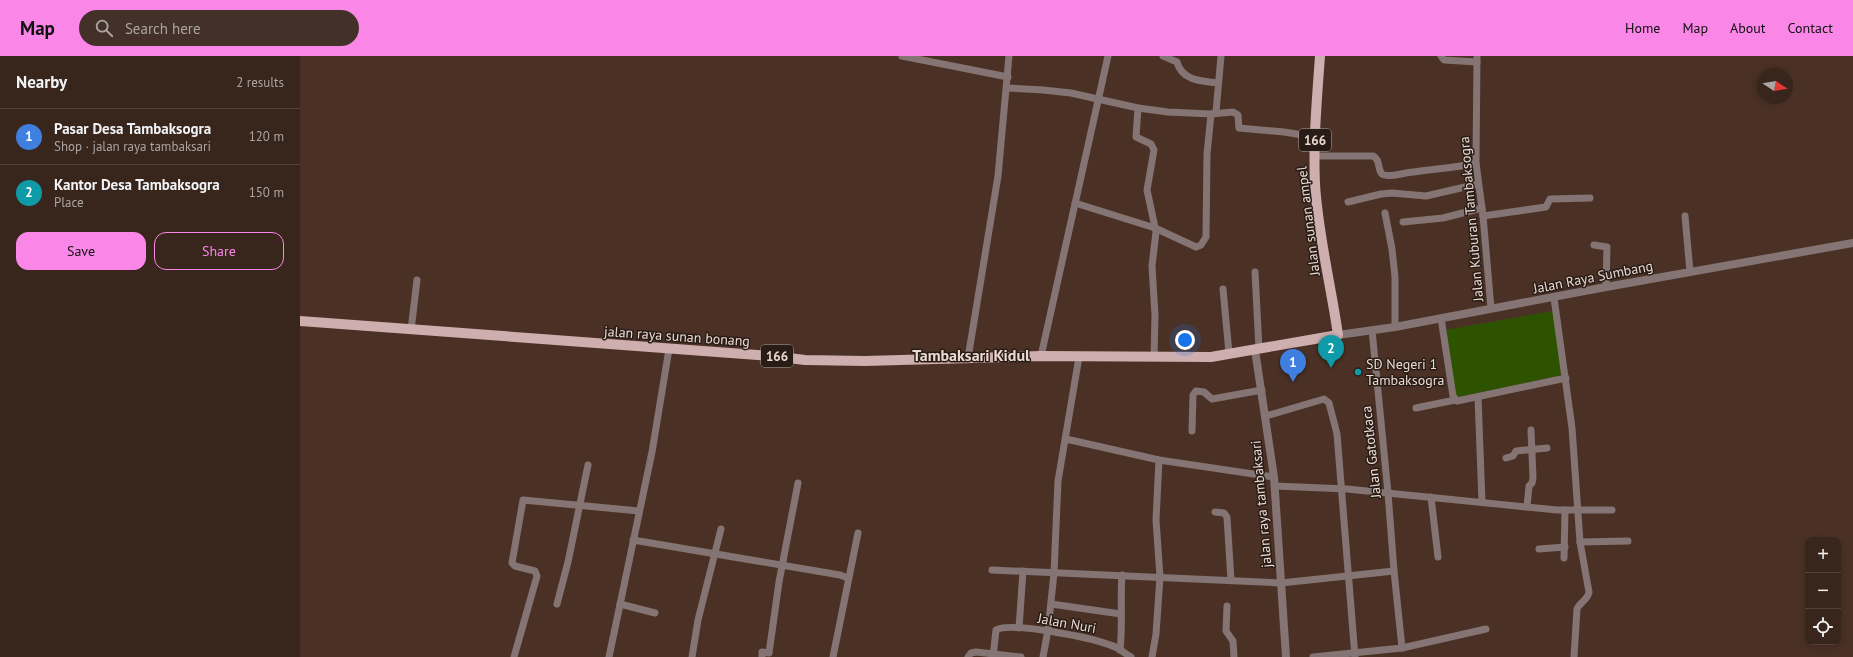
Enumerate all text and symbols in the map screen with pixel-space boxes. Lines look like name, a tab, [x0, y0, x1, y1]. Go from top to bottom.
search box	[79, 10, 359, 46]
text: Map	[20, 16, 55, 40]
icon: search	[93, 17, 115, 39]
text: Search here	[125, 19, 201, 38]
text: Home	[1625, 19, 1660, 37]
text: Map	[1682, 19, 1708, 37]
text: About	[1730, 19, 1766, 37]
text: Contact	[1788, 19, 1833, 37]
north arrow	[1757, 68, 1793, 104]
text: Nearby	[16, 71, 67, 93]
text: 2 results	[236, 74, 284, 91]
text: Pasar Desa Tambaksogra	[54, 119, 211, 138]
text: 1	[25, 128, 33, 145]
text: 120 m	[249, 128, 284, 145]
road number: 166	[1299, 129, 1331, 151]
street label: Jalan Kuburan Tambaksogra	[1455, 136, 1487, 303]
text: Shop · jalan raya tambaksari	[54, 138, 211, 155]
street label: Jalan sunan ampel	[1292, 165, 1324, 278]
text: Kantor Desa Tambaksogra	[54, 175, 220, 194]
text: 2	[25, 184, 33, 201]
text: 150 m	[249, 184, 284, 201]
text: Place	[54, 194, 84, 211]
button: Save	[16, 232, 146, 270]
button: Share	[154, 232, 284, 270]
street label: Jalan Raya Sumbang	[1531, 257, 1655, 298]
street label: jalan raya sunan bonang	[603, 322, 751, 350]
your location	[1175, 330, 1195, 350]
pin: 2	[1318, 335, 1344, 368]
road number: 166	[761, 345, 793, 367]
district label: Tambaksari Kidul	[912, 345, 1030, 365]
pin: 1	[1280, 349, 1306, 382]
place label: SD Negeri 1 Tambaksogra	[1366, 355, 1444, 389]
marker: SD Negeri 1 Tambaksogra	[1353, 367, 1363, 377]
street label: Jalan Gatotkaca	[1357, 405, 1385, 500]
street label: jalan raya tambaksari	[1246, 440, 1276, 568]
map controls	[1805, 537, 1841, 645]
button: +	[1805, 537, 1841, 573]
button: −	[1805, 573, 1841, 609]
street label: Jalan Nuri	[1035, 609, 1098, 637]
button: locate	[1805, 609, 1841, 645]

